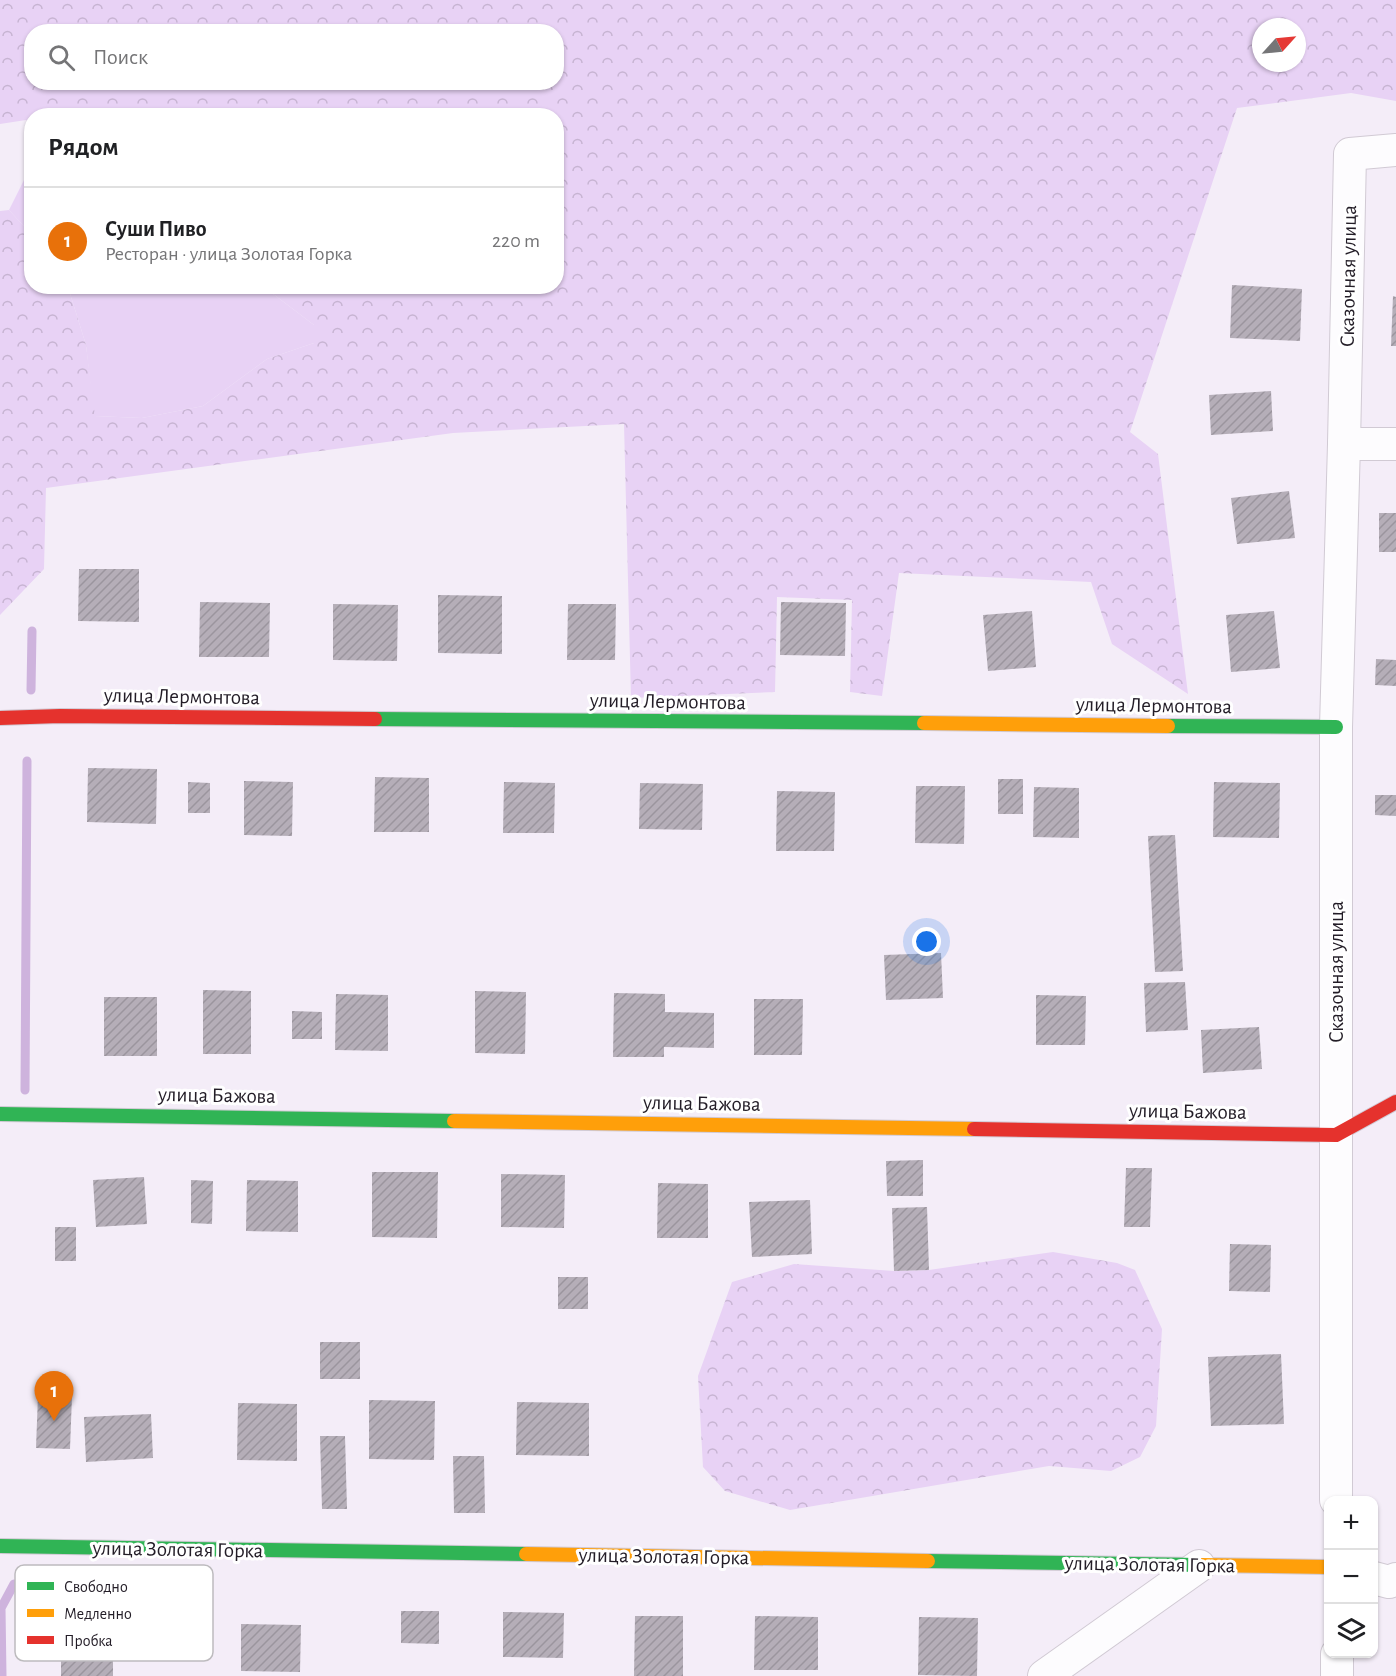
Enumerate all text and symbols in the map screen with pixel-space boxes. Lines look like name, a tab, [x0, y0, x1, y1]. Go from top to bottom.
north arrow	[1252, 18, 1306, 72]
search box	[24, 24, 564, 90]
icon: search	[45, 41, 78, 74]
text: Поиск	[93, 46, 148, 68]
text: Рядом	[48, 134, 119, 160]
street label: Сказочная улица	[1337, 204, 1360, 347]
text: Суши Пиво	[105, 218, 207, 240]
text: 1	[64, 231, 71, 251]
text: 220 m	[492, 231, 540, 251]
text: Ресторан · улица Золотая Горка	[105, 244, 352, 264]
street label: улица Лермонтова	[103, 685, 261, 708]
street label: улица Лермонтова	[589, 690, 747, 713]
street label: улица Лермонтова	[1075, 694, 1233, 717]
street label: Сказочная улица	[1326, 901, 1347, 1043]
your location	[912, 927, 941, 956]
street label: улица Бажова	[157, 1084, 276, 1107]
street label: улица Бажова	[642, 1092, 761, 1115]
street label: улица Бажова	[1128, 1100, 1247, 1123]
pin: 1	[34, 1372, 74, 1421]
map controls	[1324, 1496, 1378, 1658]
button: +	[1324, 1496, 1378, 1550]
street label: улица Золотая Горка	[92, 1537, 264, 1561]
street label: улица Золотая Горка	[578, 1544, 750, 1568]
button: −	[1324, 1550, 1378, 1604]
street label: улица Золотая Горка	[1064, 1552, 1236, 1576]
legend	[15, 1565, 213, 1661]
text: Свободно	[64, 1579, 128, 1595]
button: layers	[1324, 1604, 1378, 1658]
text: Медленно	[64, 1606, 132, 1622]
text: Пробка	[64, 1633, 113, 1649]

